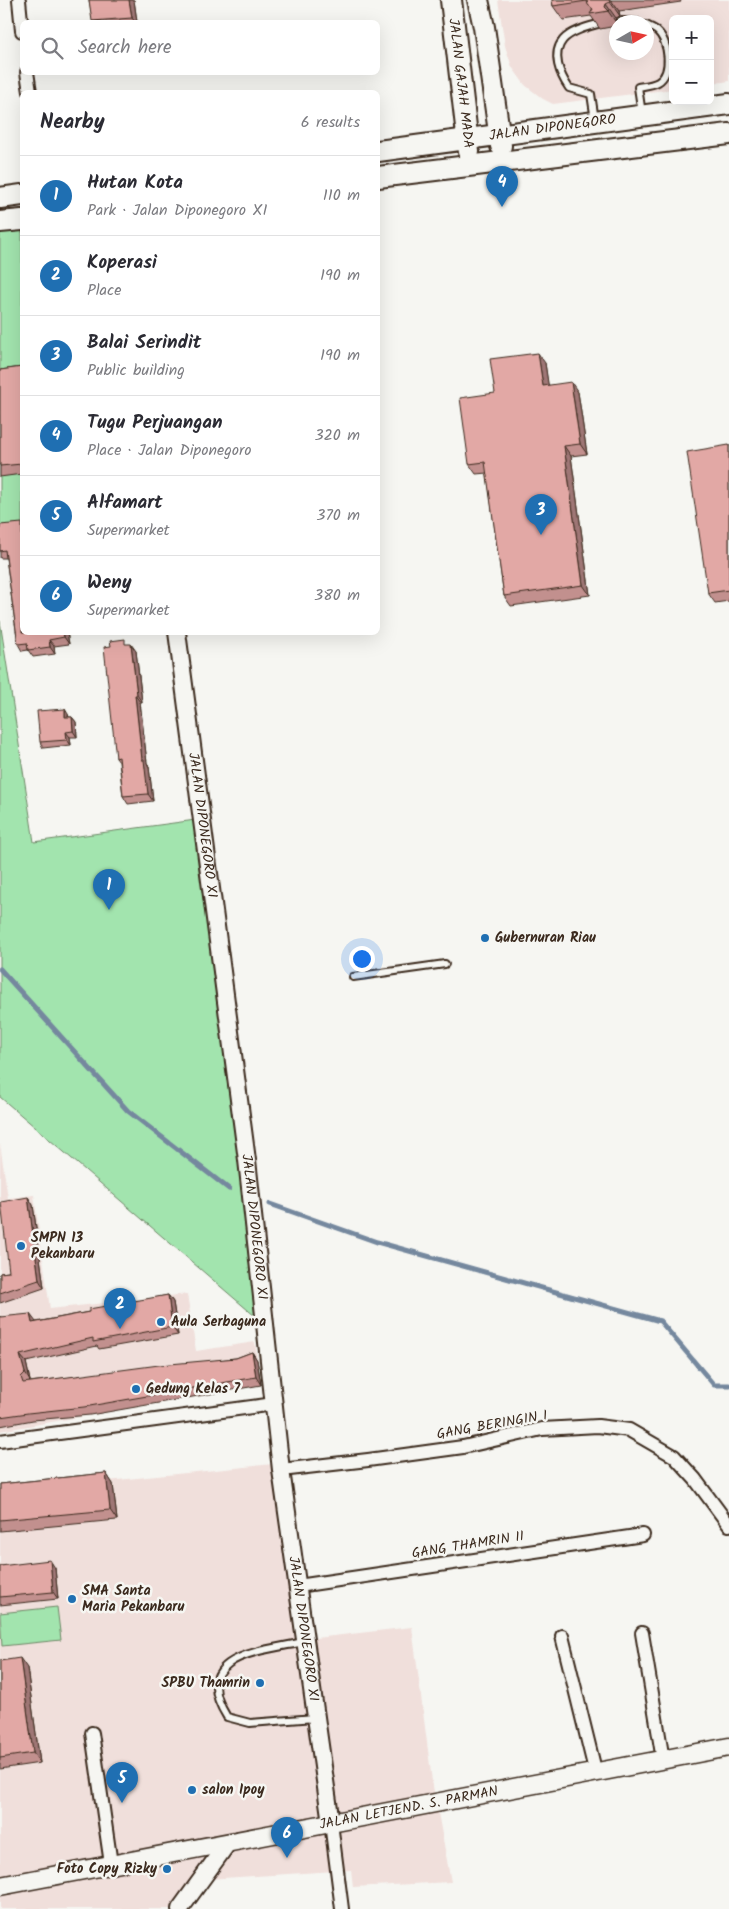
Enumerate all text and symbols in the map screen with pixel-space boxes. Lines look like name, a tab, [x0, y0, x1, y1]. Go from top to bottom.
north arrow	[609, 15, 654, 60]
map controls	[669, 15, 714, 105]
button: +	[669, 15, 714, 60]
street label: JALAN GAJAH MADA	[442, 17, 479, 150]
search box	[20, 20, 380, 75]
text: Search here	[78, 33, 172, 63]
icon: search	[38, 34, 66, 62]
button: −	[669, 60, 714, 105]
text: Nearby	[40, 106, 105, 139]
street label: JALAN DIPONEGORO	[488, 108, 618, 147]
text: 6 results	[301, 110, 360, 135]
pin: 4	[486, 166, 518, 207]
text: Hutan Kota	[87, 168, 183, 198]
text: 1	[54, 183, 58, 208]
text: 110 m	[323, 183, 360, 208]
text: Park · Jalan Diponegoro XI	[87, 198, 267, 223]
text: Koperasi	[87, 248, 157, 278]
text: 2	[51, 263, 61, 288]
text: 190 m	[320, 263, 360, 288]
text: Place	[87, 278, 121, 303]
text: Balai Serindit	[87, 328, 201, 358]
text: 3	[52, 343, 60, 368]
text: 190 m	[320, 343, 360, 368]
text: Public building	[87, 358, 185, 383]
text: Tugu Perjuangan	[87, 408, 223, 438]
text: 4	[52, 423, 60, 448]
text: 320 m	[314, 423, 360, 448]
text: Place · Jalan Diponegoro	[87, 438, 252, 463]
text: Alfamart	[87, 488, 163, 518]
pin: 3	[525, 494, 557, 535]
text: 5	[52, 503, 60, 528]
text: 370 m	[316, 503, 360, 528]
text: Supermarket	[87, 518, 170, 543]
text: Weny	[87, 568, 132, 598]
text: 6	[52, 583, 60, 608]
text: 380 m	[314, 583, 360, 608]
text: Supermarket	[87, 598, 170, 623]
street label: JALAN DIPONEGORO XI	[182, 751, 223, 899]
pin: 1	[93, 869, 125, 910]
place label: Gubernuran Riau	[495, 927, 596, 949]
marker: Gubernuran Riau	[479, 932, 491, 944]
your location	[349, 946, 375, 972]
street label: JALAN DIPONEGORO XI	[235, 1153, 273, 1301]
place label: SMPN 13 Pekanbaru	[31, 1227, 94, 1265]
marker: SMPN 13 Pekanbaru	[15, 1240, 27, 1252]
pin: 2	[104, 1288, 136, 1329]
place label: Aula Serbaguna	[171, 1311, 266, 1333]
marker: Aula Serbaguna	[155, 1316, 167, 1328]
place label: Gedung Kelas 7	[146, 1378, 240, 1400]
marker: Gedung Kelas 7	[130, 1383, 142, 1395]
street label: GANG BERINGIN I	[435, 1404, 549, 1446]
street label: GANG THAMRIN II	[410, 1525, 526, 1565]
street label: JALAN DIPONEGORO XI	[282, 1555, 325, 1703]
place label: SMA Santa Maria Pekanbaru	[82, 1580, 184, 1618]
marker: SMA Santa Maria Pekanbaru	[66, 1593, 78, 1605]
place label: SPBU Thamrin	[162, 1672, 250, 1694]
marker: SPBU Thamrin	[254, 1677, 266, 1689]
pin: 5	[106, 1762, 138, 1803]
place label: salon Ipoy	[202, 1779, 265, 1801]
street label: JALAN LETJEND. S. PARMAN	[317, 1780, 500, 1836]
marker: salon Ipoy	[186, 1784, 198, 1796]
pin: 6	[271, 1817, 303, 1858]
place label: Foto Copy Rizky	[57, 1858, 158, 1880]
marker: Foto Copy Rizky	[161, 1863, 173, 1875]

